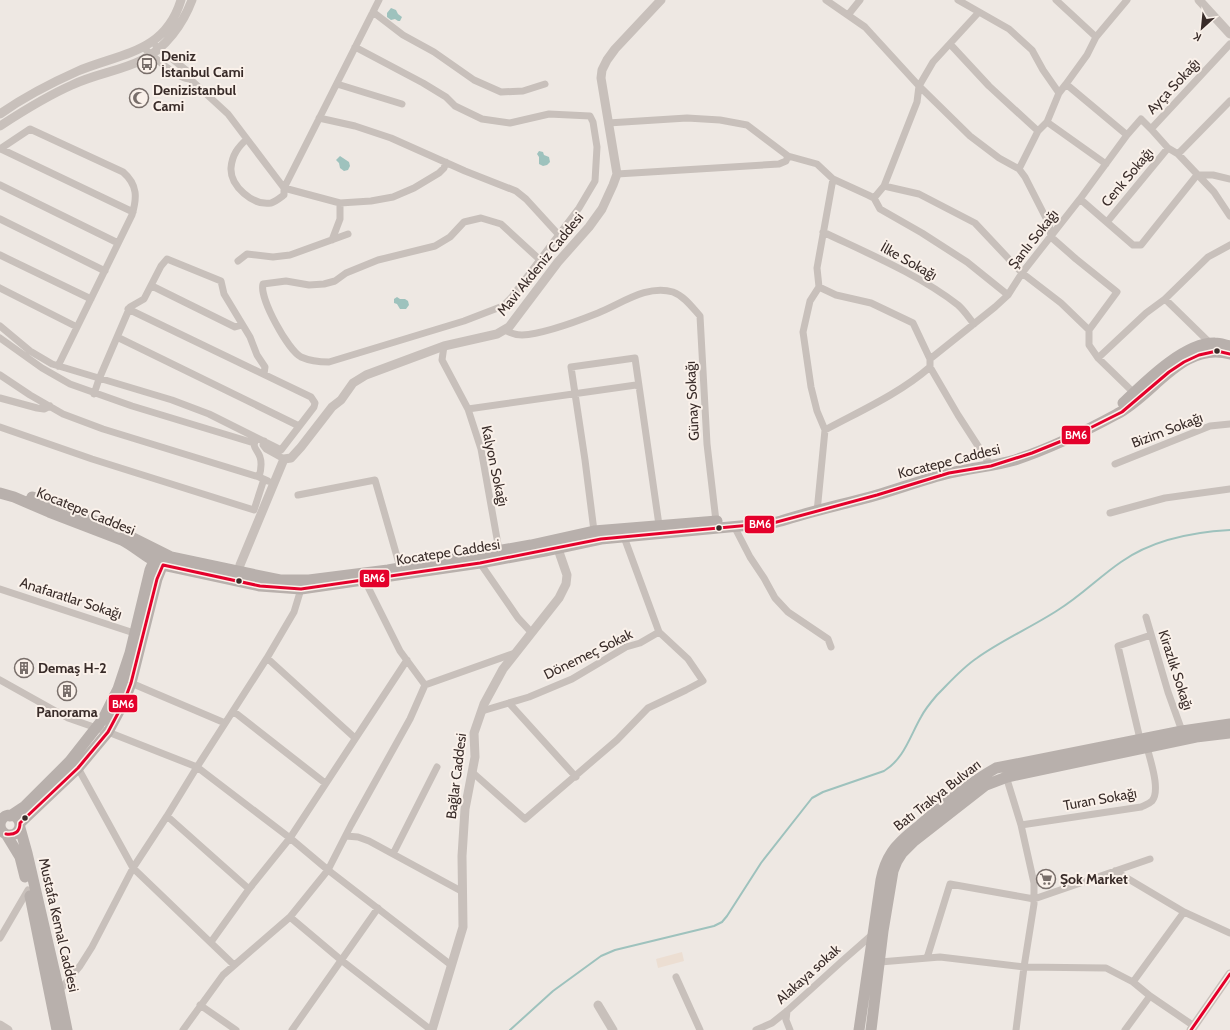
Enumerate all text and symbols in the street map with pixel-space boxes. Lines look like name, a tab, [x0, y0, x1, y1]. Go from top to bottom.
north arrow	[1182, 8, 1222, 48]
text: K	[1191, 29, 1204, 45]
place label: Deniz İstanbul Cami	[161, 47, 244, 81]
bus stop icon: Deniz İstanbul Cami	[136, 53, 158, 75]
street label: Ayça Sokağı	[1143, 54, 1203, 118]
place label: Denizistanbul Cami	[153, 81, 236, 115]
mosque icon: Denizistanbul Cami	[128, 87, 150, 109]
street label: Cenk Sokağı	[1097, 144, 1157, 210]
street label: Şanlı Sokağı	[1004, 206, 1062, 272]
street label: Mavi Akdeniz Caddesi	[493, 209, 587, 319]
street label: İlke Sokağı	[878, 238, 940, 284]
unlabelled marker	[1212, 346, 1222, 356]
street label: Günay Sokağı	[681, 361, 703, 441]
street label: Bizim Sokağı	[1129, 408, 1205, 452]
street label: Kalyon Sokağı	[478, 424, 512, 508]
line badge: BM6	[1061, 425, 1091, 445]
text: BM6	[1065, 428, 1087, 442]
street label: Kocatepe Caddesi	[896, 440, 1002, 482]
street label: Kocatepe Caddesi	[34, 483, 138, 539]
line badge: BM6	[744, 515, 775, 534]
text: BM6	[749, 517, 771, 531]
unlabelled marker	[714, 523, 724, 533]
street label: Kocatepe Caddesi	[395, 535, 501, 569]
line badge: BM6	[359, 569, 390, 588]
text: BM6	[363, 571, 385, 585]
street label: Anafaratlar Sokağı	[18, 573, 124, 623]
unlabelled marker	[234, 576, 244, 586]
street label: Dönemeç Sokak	[541, 624, 636, 683]
street label: Kirazlık Sokağı	[1155, 628, 1197, 712]
building icon: Demaş H-2	[13, 657, 35, 679]
place label: Demaş H-2	[38, 659, 107, 677]
building icon: Panorama	[56, 680, 78, 702]
line badge: BM6	[108, 694, 138, 713]
text: BM6	[112, 697, 134, 711]
place label: Panorama	[36, 703, 98, 721]
street label: Bağlar Caddesi	[442, 732, 470, 820]
street label: Batı Trakya Bulvarı	[890, 755, 984, 835]
street label: Turan Sokağı	[1062, 784, 1138, 814]
unlabelled marker	[20, 813, 30, 823]
street label: Mustafa Kemal Caddesi	[35, 856, 83, 994]
supermarket icon: Şok Market	[1035, 868, 1057, 890]
place label: Şok Market	[1060, 870, 1128, 888]
street label: Alakaya sokak	[772, 940, 845, 1008]

